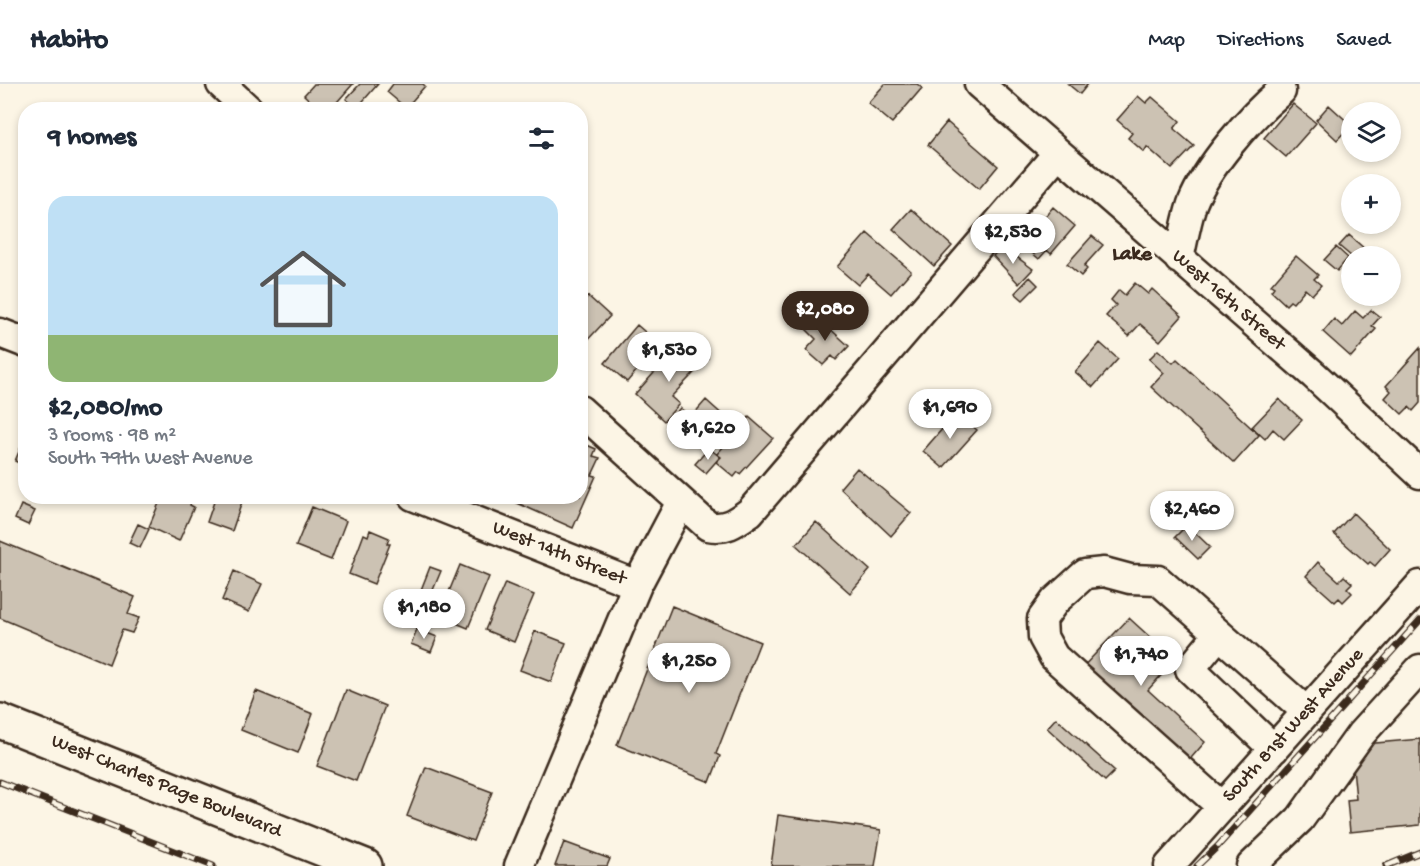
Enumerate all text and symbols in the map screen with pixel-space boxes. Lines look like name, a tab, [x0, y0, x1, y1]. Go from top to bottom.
text: Habito	[30, 25, 108, 58]
text: Map	[1148, 29, 1185, 54]
text: Directions	[1218, 29, 1303, 54]
text: Saved	[1336, 29, 1390, 54]
map controls	[1341, 102, 1401, 306]
button: layers	[1341, 102, 1401, 162]
icon: filters	[525, 122, 558, 155]
text: 9 homes	[48, 123, 136, 154]
button: +	[1341, 174, 1401, 234]
pin: $2,530	[964, 214, 1062, 265]
text: $2,530	[984, 222, 1042, 245]
icon: home	[249, 235, 357, 343]
district label: Lake	[1112, 243, 1153, 268]
street label: West 16th Street	[1167, 245, 1291, 358]
button: −	[1341, 246, 1401, 306]
pin: $2,080	[776, 291, 874, 342]
text: $2,080	[796, 299, 854, 322]
pin: $1,530	[620, 332, 718, 383]
text: $1,530	[641, 340, 697, 363]
pin: $1,690	[901, 389, 999, 440]
text: $2,080/mo	[48, 394, 163, 425]
text: $1,690	[923, 397, 977, 420]
pin: $1,620	[659, 410, 757, 461]
text: $1,620	[681, 418, 735, 441]
text: 3 rooms · 98 m²	[48, 425, 176, 448]
text: South 79th West Avenue	[48, 448, 252, 471]
pin: $2,460	[1143, 491, 1241, 542]
text: $2,460	[1164, 499, 1220, 522]
street label: West 14th Street	[489, 517, 631, 592]
pin: $1,180	[375, 589, 473, 640]
text: $1,180	[397, 597, 451, 620]
pin: $1,740	[1092, 636, 1190, 687]
pin: $1,250	[640, 643, 738, 694]
text: $1,740	[1114, 644, 1168, 667]
street label: South 81st West Avenue	[1219, 644, 1370, 808]
text: $1,250	[661, 651, 717, 674]
street label: West Charles Page Boulevard	[48, 730, 287, 845]

